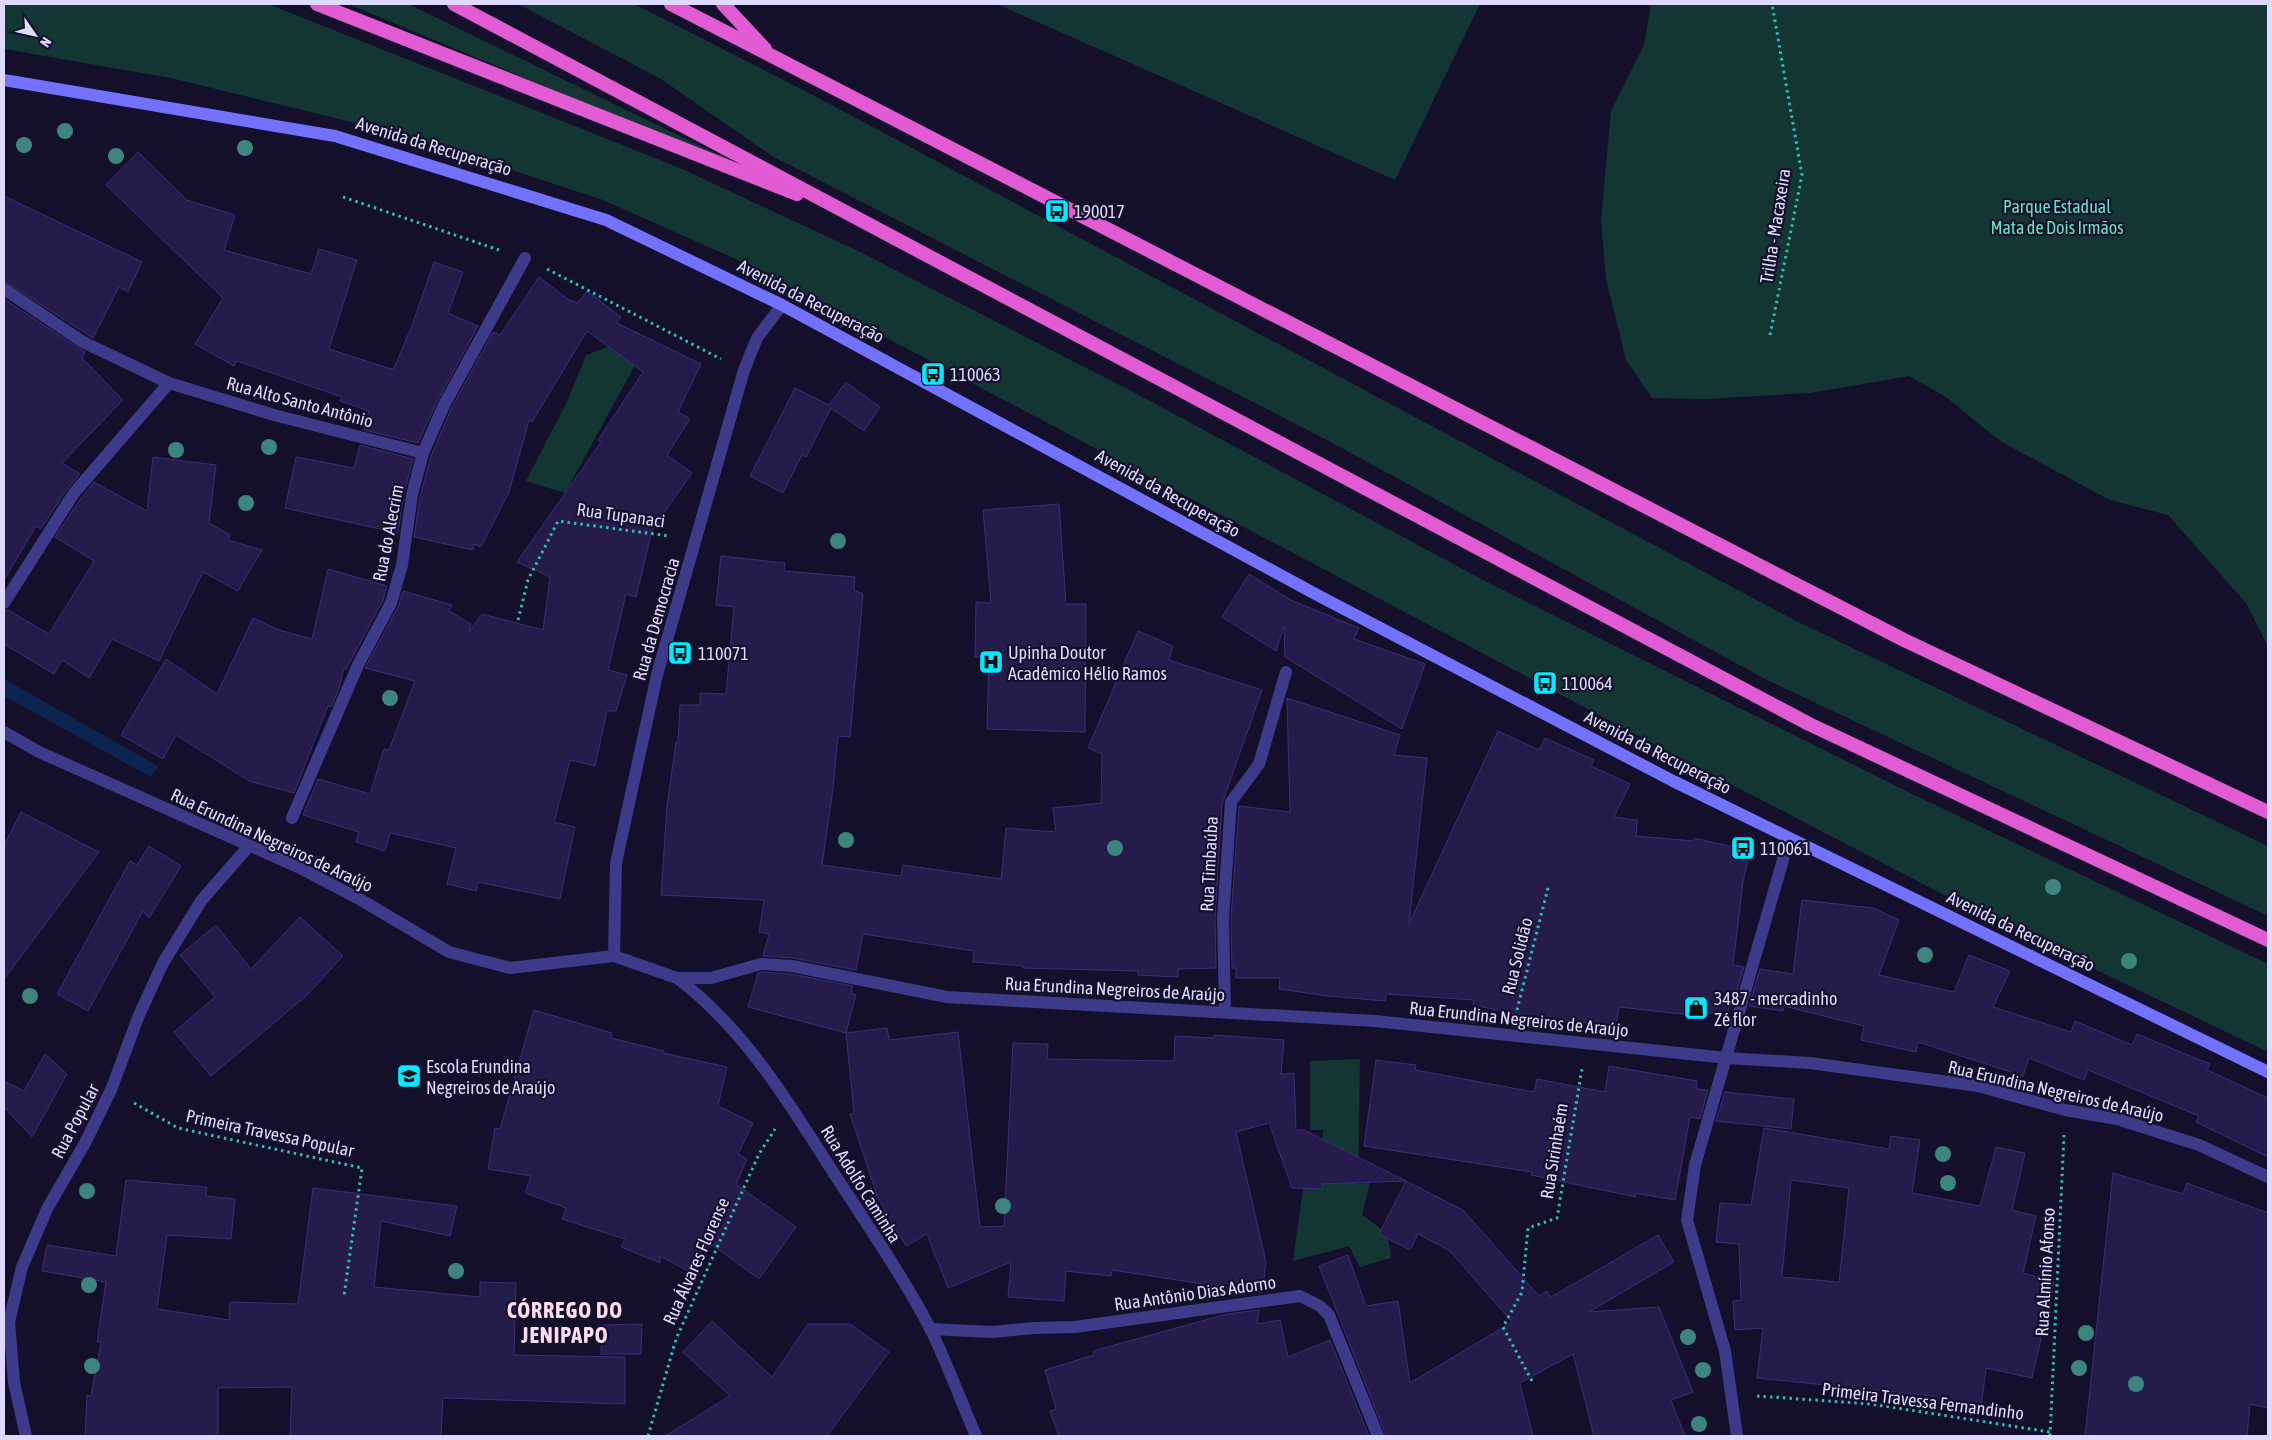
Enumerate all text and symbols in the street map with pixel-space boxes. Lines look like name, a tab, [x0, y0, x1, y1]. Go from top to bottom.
north arrow	[10, 10, 60, 60]
text: N	[37, 34, 55, 50]
street label: Avenida da Recuperação	[354, 112, 514, 180]
street label: Trilha - Macaxeira	[1756, 167, 1794, 285]
park label: Parque Estadual Mata de Dois Irmãos	[1990, 196, 2124, 238]
bus stop icon: 190017	[1044, 198, 1070, 224]
place label: 190017	[1074, 201, 1125, 222]
street label: Avenida da Recuperação	[734, 255, 888, 347]
bus stop icon: 110063	[920, 361, 946, 387]
place label: 110063	[950, 364, 1001, 385]
street label: Rua Alto Santo Antônio	[224, 372, 376, 432]
street label: Avenida da Recuperação	[1092, 445, 1244, 541]
street label: Rua do Alecrim	[368, 483, 408, 583]
street label: Rua Tupanaci	[575, 498, 667, 532]
street label: Rua da Democracia	[628, 555, 684, 683]
bus stop icon: 110071	[667, 640, 693, 666]
place label: Upinha Doutor Acadêmico Hélio Ramos	[1008, 642, 1167, 684]
place label: 110071	[698, 643, 749, 664]
hospital icon: Upinha Doutor Acadêmico Hélio Ramos	[978, 649, 1004, 675]
bus stop icon: 110064	[1532, 670, 1558, 696]
place label: 110064	[1562, 673, 1613, 694]
street label: Avenida da Recuperação	[1581, 706, 1735, 798]
street label: Rua Erundina Negreiros de Araújo	[168, 784, 376, 896]
street label: Rua Timbaúba	[1196, 816, 1222, 912]
bus stop icon: 110061	[1730, 835, 1756, 861]
place label: 110061	[1760, 838, 1811, 859]
street label: Avenida da Recuperação	[1944, 886, 2098, 976]
street label: Rua Solidão	[1497, 915, 1537, 997]
street label: Rua Erundina Negreiros de Araújo	[1004, 973, 1226, 1005]
place label: 3487 - mercadinho Zé flor	[1714, 988, 1837, 1030]
shop icon: 3487 - mercadinho Zé flor	[1683, 995, 1709, 1021]
street label: Rua Erundina Negreiros de Araújo	[1408, 997, 1630, 1041]
place label: Escola Erundina Negreiros de Araújo	[426, 1056, 555, 1098]
street label: Rua Erundina Negreiros de Araújo	[1946, 1056, 2166, 1126]
school or university icon: Escola Erundina Negreiros de Araújo	[396, 1063, 422, 1089]
street label: Rua Popular	[47, 1080, 104, 1162]
street label: Rua Sirinhaém	[1536, 1102, 1572, 1200]
street label: Primeira Travessa Popular	[184, 1105, 357, 1161]
street label: Rua Adolfo Caminha	[816, 1121, 906, 1247]
street label: Rua Álvares Florense	[659, 1194, 733, 1328]
street label: Rua Almínio Afonso	[2031, 1207, 2059, 1337]
street label: Rua Antônio Dias Adorno	[1113, 1271, 1277, 1315]
district label: CÓRREGO DO JENIPAPO	[507, 1297, 623, 1348]
street label: Primeira Travessa Fernandinho	[1821, 1378, 2025, 1424]

